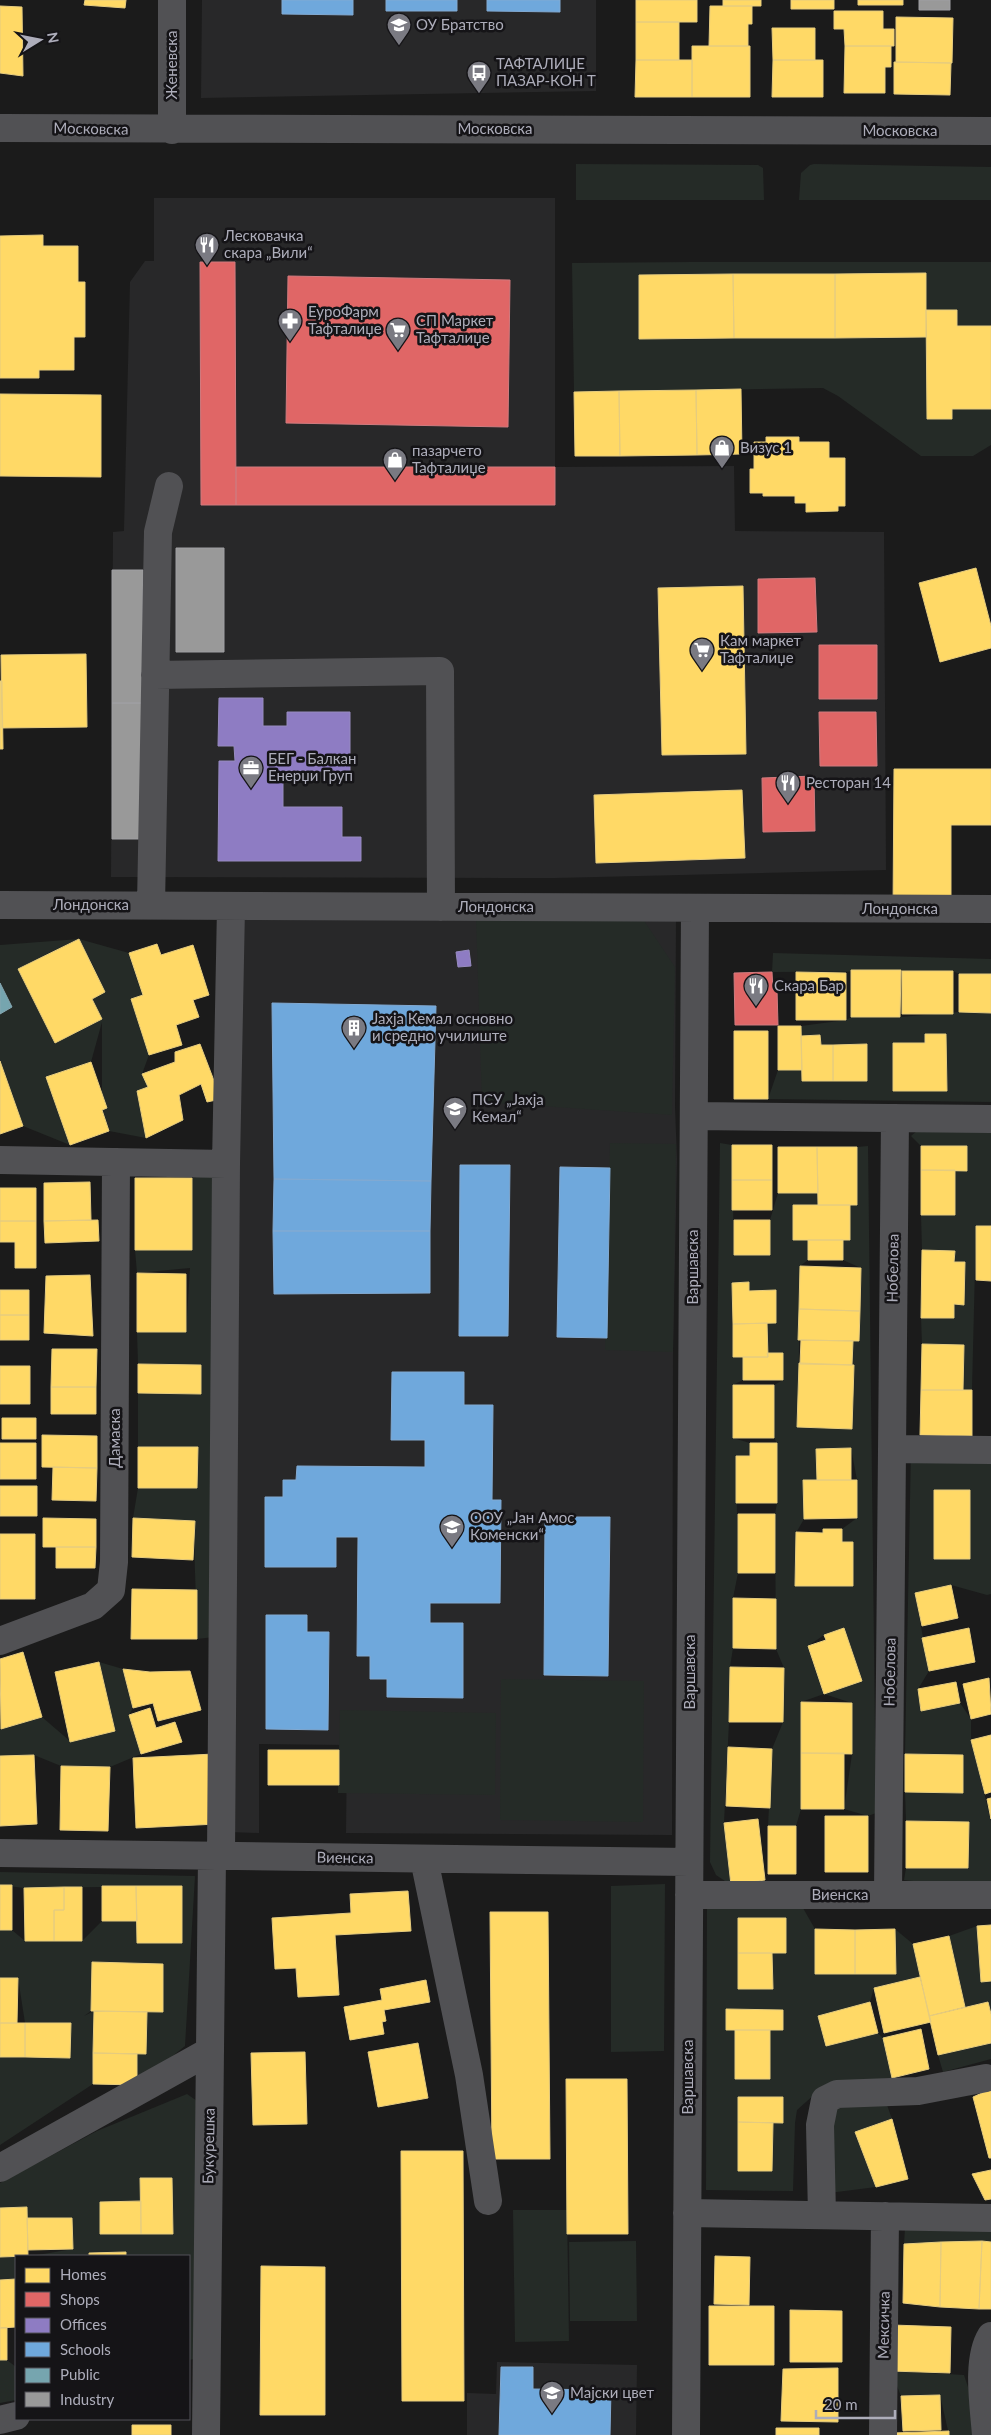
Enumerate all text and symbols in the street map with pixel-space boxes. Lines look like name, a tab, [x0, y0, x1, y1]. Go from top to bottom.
school or university icon: ОУ Братство	[386, 12, 412, 46]
north arrow	[15, 15, 65, 65]
place label: ОУ Братство	[416, 15, 504, 33]
street label: Женевска	[162, 30, 180, 100]
text: N	[44, 31, 63, 44]
place label: ТАФТАЛИЏЕ ПАЗАР-КОН Т	[496, 54, 596, 89]
bus stop icon: ТАФТАЛИЏЕ ПАЗАР-КОН Т	[466, 60, 492, 94]
street label: Московска	[53, 118, 129, 138]
street label: Московска	[457, 119, 533, 137]
street label: Московска	[862, 121, 938, 139]
place label: Лесковачка скара „Вили“	[223, 226, 313, 261]
restaurant icon: Лесковачка скара „Вили“	[194, 232, 220, 266]
place label: ЕуроФарм Тафталиџе	[308, 302, 382, 337]
pharmacy icon: ЕуроФарм Тафталиџе	[277, 308, 303, 342]
place label: СП Маркет Тафталиџе	[416, 311, 494, 346]
supermarket icon: СП Маркет Тафталиџе	[385, 317, 411, 351]
shop icon: Визус 1	[709, 435, 735, 469]
place label: Визус 1	[740, 438, 792, 456]
place label: пазарчето Тафталиџе	[412, 441, 486, 476]
shop icon: пазарчето Тафталиџе	[382, 447, 408, 481]
place label: Кам маркет Тафталиџе	[720, 631, 802, 666]
supermarket icon: Кам маркет Тафталиџе	[689, 637, 715, 671]
place label: БЕГ - Балкан Енерџи Груп	[268, 749, 356, 784]
office icon: БЕГ - Балкан Енерџи Груп	[238, 755, 264, 789]
restaurant icon: Ресторан 14	[775, 770, 801, 804]
place label: Ресторан 14	[806, 773, 891, 791]
street label: Лондонска	[52, 895, 129, 913]
street label: Лондонска	[457, 897, 534, 915]
street label: Лондонска	[861, 899, 938, 917]
restaurant icon: Скара Бар	[743, 973, 769, 1007]
place label: Скара Бар	[774, 976, 844, 994]
place label: Јахја Кемал основно и средно училиште	[372, 1009, 513, 1044]
building icon: Јахја Кемал основно и средно училиште	[341, 1015, 367, 1049]
place label: ПСУ „Јахја Кемал“	[472, 1090, 544, 1125]
school or university icon: ПСУ „Јахја Кемал“	[442, 1096, 468, 1130]
street label: Варшавска	[683, 1229, 701, 1305]
street label: Нобелова	[882, 1234, 902, 1302]
street label: Дамаска	[105, 1408, 123, 1468]
place label: ООУ „Јан Амос Коменски“	[470, 1508, 574, 1543]
school or university icon: ООУ „Јан Амос Коменски“	[439, 1514, 465, 1548]
street label: Варшавска	[680, 1634, 698, 1710]
street label: Нобелова	[879, 1638, 899, 1706]
street label: Виенска	[316, 1848, 374, 1866]
street label: Виенска	[812, 1885, 868, 1903]
street label: Варшавска	[678, 2039, 696, 2115]
street label: Букурешка	[198, 2108, 218, 2184]
legend	[15, 2255, 190, 2420]
text: Homes	[60, 2265, 106, 2283]
text: Shops	[60, 2290, 100, 2308]
street label: Мексичка	[873, 2291, 893, 2359]
text: Offices	[60, 2315, 107, 2333]
text: Schools	[60, 2340, 111, 2358]
text: Public	[60, 2365, 100, 2383]
school or university icon: Мајски цвет	[539, 2380, 565, 2414]
place label: Мајски цвет	[570, 2383, 654, 2401]
scale bar	[816, 2388, 895, 2420]
text: Industry	[60, 2390, 115, 2408]
text: 20 m	[824, 2395, 858, 2413]

